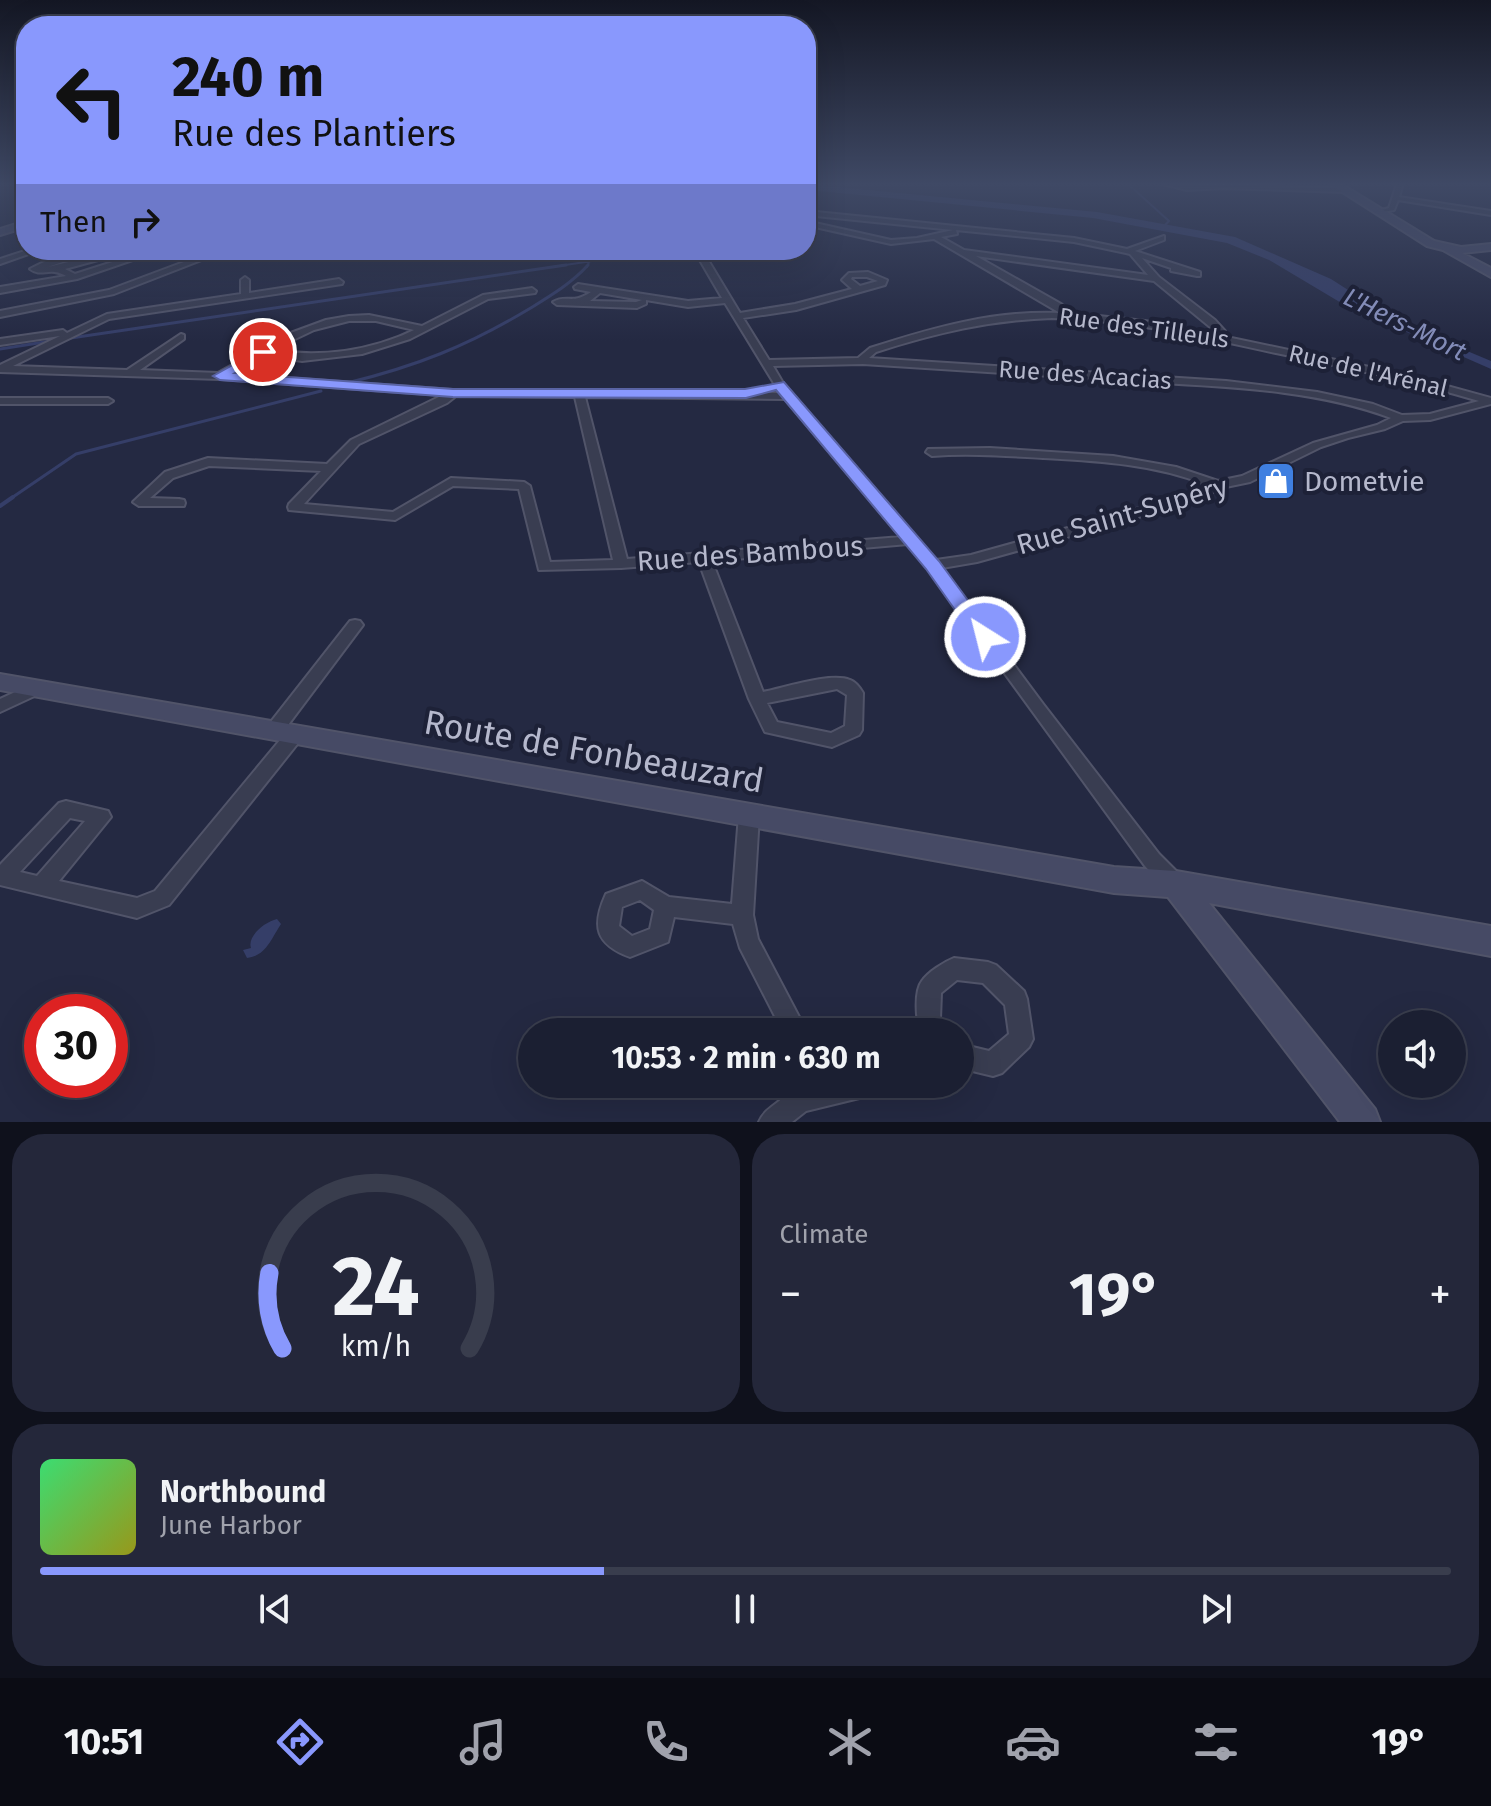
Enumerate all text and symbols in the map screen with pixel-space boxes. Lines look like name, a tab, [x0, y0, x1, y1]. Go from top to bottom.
text: 240 m	[172, 44, 324, 111]
icon: left	[40, 48, 144, 152]
text: Rue des Plantiers	[172, 112, 456, 156]
icon: right	[123, 200, 167, 244]
text: Then	[40, 204, 107, 240]
water label: L'Hers-Mort	[1338, 281, 1472, 368]
street label: Rue des Tilleuls	[1057, 302, 1231, 354]
pin	[229, 318, 297, 386]
icon: arrive	[241, 330, 285, 374]
street label: Rue de l'Arénal	[1286, 339, 1450, 403]
street label: Rue des Acacias	[998, 355, 1172, 395]
shop icon: Dometvie	[1255, 460, 1297, 502]
place label: Dometvie	[1304, 465, 1425, 498]
street label: Rue Saint-Supéry	[1013, 470, 1232, 561]
street label: Rue des Bambous	[636, 529, 864, 578]
position arrow	[943, 595, 1027, 679]
street label: Route de Fonbeauzard	[421, 701, 767, 802]
speed limit sign: 30	[24, 994, 128, 1098]
map controls	[1378, 1010, 1466, 1098]
button: sound	[1378, 1010, 1466, 1098]
text: 10:53 · 2 min · 630 m	[611, 1040, 881, 1076]
text: Climate	[780, 1219, 868, 1250]
text: 24	[332, 1237, 420, 1337]
text: 19°	[1069, 1259, 1162, 1331]
text: −	[780, 1268, 802, 1321]
text: +	[1429, 1268, 1451, 1321]
text: km/h	[340, 1329, 411, 1364]
text: Northbound	[160, 1474, 326, 1510]
text: June Harbor	[160, 1510, 302, 1541]
icon: previous	[253, 1587, 297, 1631]
icon: pause	[723, 1587, 767, 1631]
icon: next	[1194, 1587, 1238, 1631]
icon: directions	[272, 1714, 328, 1770]
icon: music	[455, 1714, 511, 1770]
icon: phone	[638, 1714, 694, 1770]
icon: climate	[822, 1714, 878, 1770]
icon: car	[1005, 1714, 1061, 1770]
icon: filters	[1188, 1714, 1244, 1770]
text: 10:51	[64, 1720, 144, 1764]
text: 19°	[1372, 1720, 1427, 1764]

